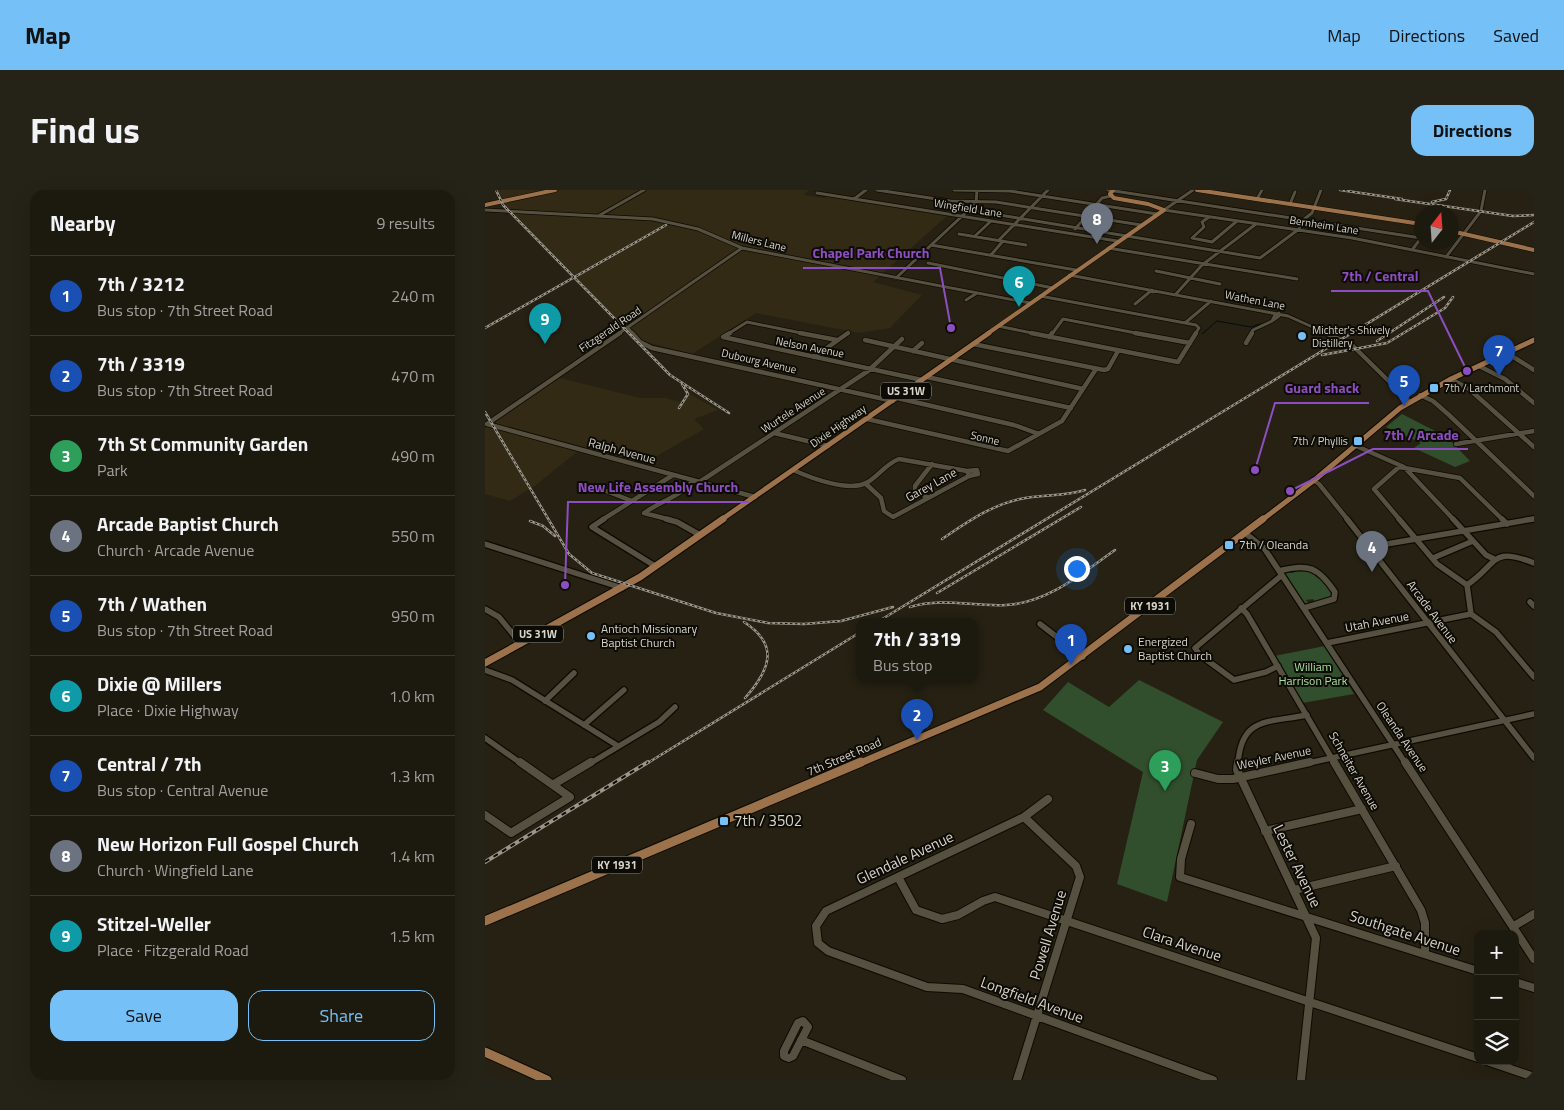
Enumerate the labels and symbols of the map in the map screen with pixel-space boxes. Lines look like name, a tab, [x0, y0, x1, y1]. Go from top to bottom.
street label: Wingfield Lane	[933, 195, 1003, 221]
pin: 8	[1081, 203, 1113, 244]
north arrow	[1414, 205, 1459, 250]
street label: Bernheim Lane	[1288, 212, 1360, 238]
street label: Millers Lane	[730, 226, 788, 256]
callout: Chapel Park Church	[803, 239, 940, 268]
text: Chapel Park Church	[812, 242, 930, 263]
callout: 7th / Central	[1331, 262, 1428, 291]
text: 7th / Central	[1342, 265, 1418, 286]
pin: 6	[1003, 266, 1035, 307]
street label: Wathen Lane	[1224, 286, 1287, 314]
street label: Fitzgerald Road	[576, 302, 645, 356]
pin: 9	[529, 303, 561, 344]
place label: Michter's Shively Distillery	[1312, 322, 1391, 351]
marker: Michter's Shively Distillery	[1296, 330, 1308, 342]
street label: Nelson Avenue	[775, 333, 846, 362]
pin: 7	[1483, 335, 1515, 376]
street label: Dubourg Avenue	[720, 345, 799, 378]
pin: 5	[1388, 365, 1420, 406]
callout: Guard shack	[1275, 374, 1369, 403]
text: Guard shack	[1285, 377, 1360, 398]
place label: 7th / Larchmont	[1444, 380, 1519, 396]
road number: US 31W	[881, 382, 931, 400]
marker: 7th / Larchmont	[1428, 382, 1440, 394]
street label: Wurtele Avenue	[758, 383, 829, 437]
street label: Dixie Highway	[807, 400, 870, 451]
callout: 7th / Arcade	[1373, 420, 1468, 449]
text: 7th / Arcade	[1383, 424, 1459, 445]
street label: Sonne	[969, 427, 1001, 449]
street label: Ralph Avenue	[586, 432, 658, 469]
place label: 7th / Phyllis	[1292, 433, 1348, 449]
marker: 7th / Phyllis	[1352, 435, 1364, 447]
street label: Garey Lane	[902, 463, 960, 506]
callout: New Life Assembly Church	[568, 473, 749, 502]
text: New Life Assembly Church	[578, 476, 738, 497]
pin: 4	[1356, 531, 1388, 572]
place label: 7th / Oleanda	[1239, 535, 1308, 554]
marker: 7th / Oleanda	[1223, 539, 1235, 551]
your location	[1064, 556, 1090, 582]
street label: Arcade Avenue	[1402, 576, 1463, 647]
road number: KY 1931	[1125, 598, 1175, 614]
street label: Utah Avenue	[1343, 606, 1410, 637]
place label: Antioch Missionary Baptist Church	[601, 619, 697, 652]
pin: 1	[1055, 624, 1087, 665]
road number: US 31W	[513, 626, 563, 642]
marker: Antioch Missionary Baptist Church	[585, 630, 597, 642]
place label: Energized Baptist Church	[1138, 632, 1212, 665]
marker: Energized Baptist Church	[1122, 643, 1134, 655]
park label: William Harrison Park	[1278, 657, 1348, 690]
street label: Oleanda Avenue	[1372, 698, 1433, 776]
pin: 2	[901, 699, 933, 740]
street label: Schneiter Avenue	[1324, 728, 1385, 814]
street label: 7th Street Road	[803, 732, 884, 781]
street label: Weyler Avenue	[1235, 740, 1313, 775]
pin: 3	[1149, 750, 1181, 791]
place label: 7th / 3502	[734, 809, 802, 832]
marker: 7th / 3502	[718, 815, 730, 827]
street label: Lester Avenue	[1267, 820, 1327, 911]
street label: Glendale Avenue	[852, 825, 957, 890]
road number: KY 1931	[592, 856, 642, 874]
street label: Powell Avenue	[1023, 887, 1072, 983]
street label: Southgate Avenue	[1347, 904, 1464, 961]
street label: Clara Avenue	[1140, 920, 1225, 967]
street label: Longfield Avenue	[977, 970, 1087, 1029]

